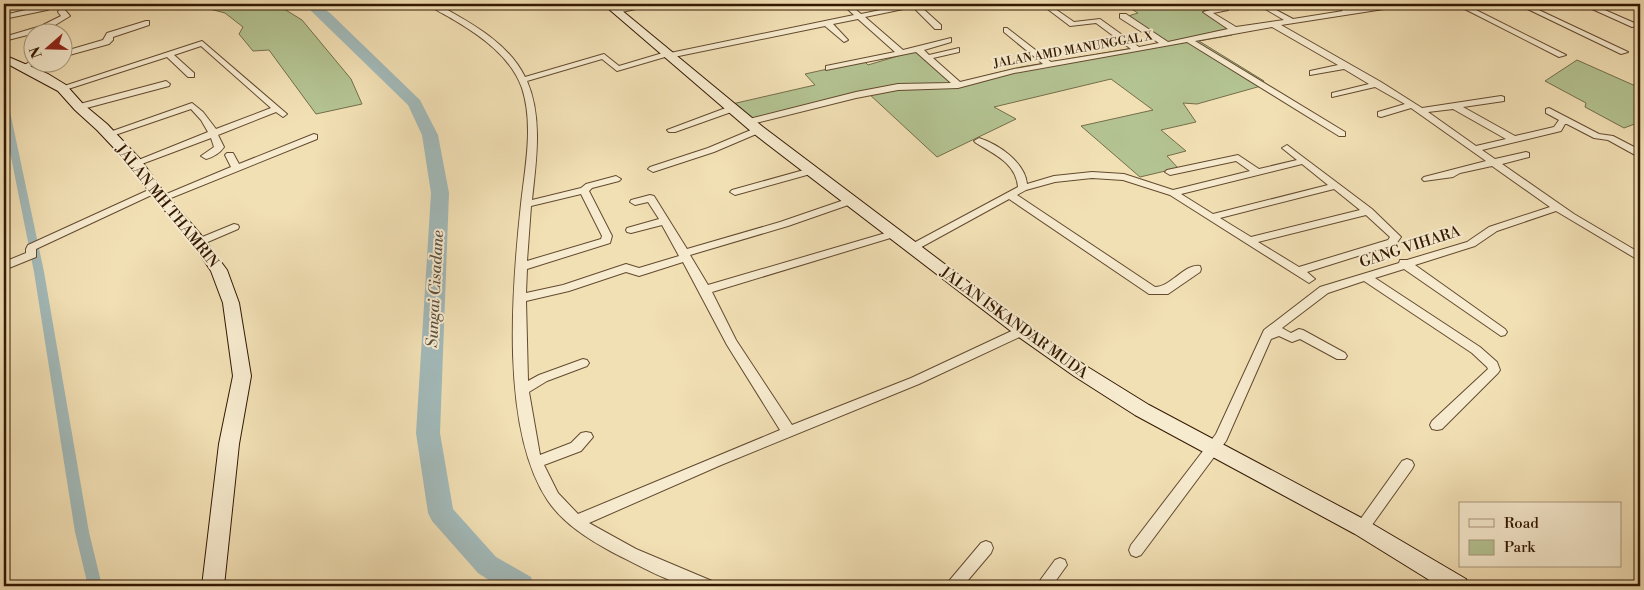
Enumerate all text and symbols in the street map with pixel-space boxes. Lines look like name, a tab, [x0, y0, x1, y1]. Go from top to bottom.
north arrow	[22, 22, 72, 72]
street label: JALAN AMD MANUNGGAL X	[991, 28, 1155, 72]
text: N	[26, 44, 47, 60]
street label: JALAN MH THAMRIN	[111, 140, 223, 272]
street label: GANG VIHARA	[1357, 222, 1464, 272]
water label: Sungai Cisadane	[422, 229, 448, 348]
street label: JALAN ISKANDAR MUDA	[936, 262, 1092, 383]
legend	[1459, 502, 1622, 568]
text: Road	[1504, 514, 1539, 533]
text: Park	[1504, 538, 1536, 557]

